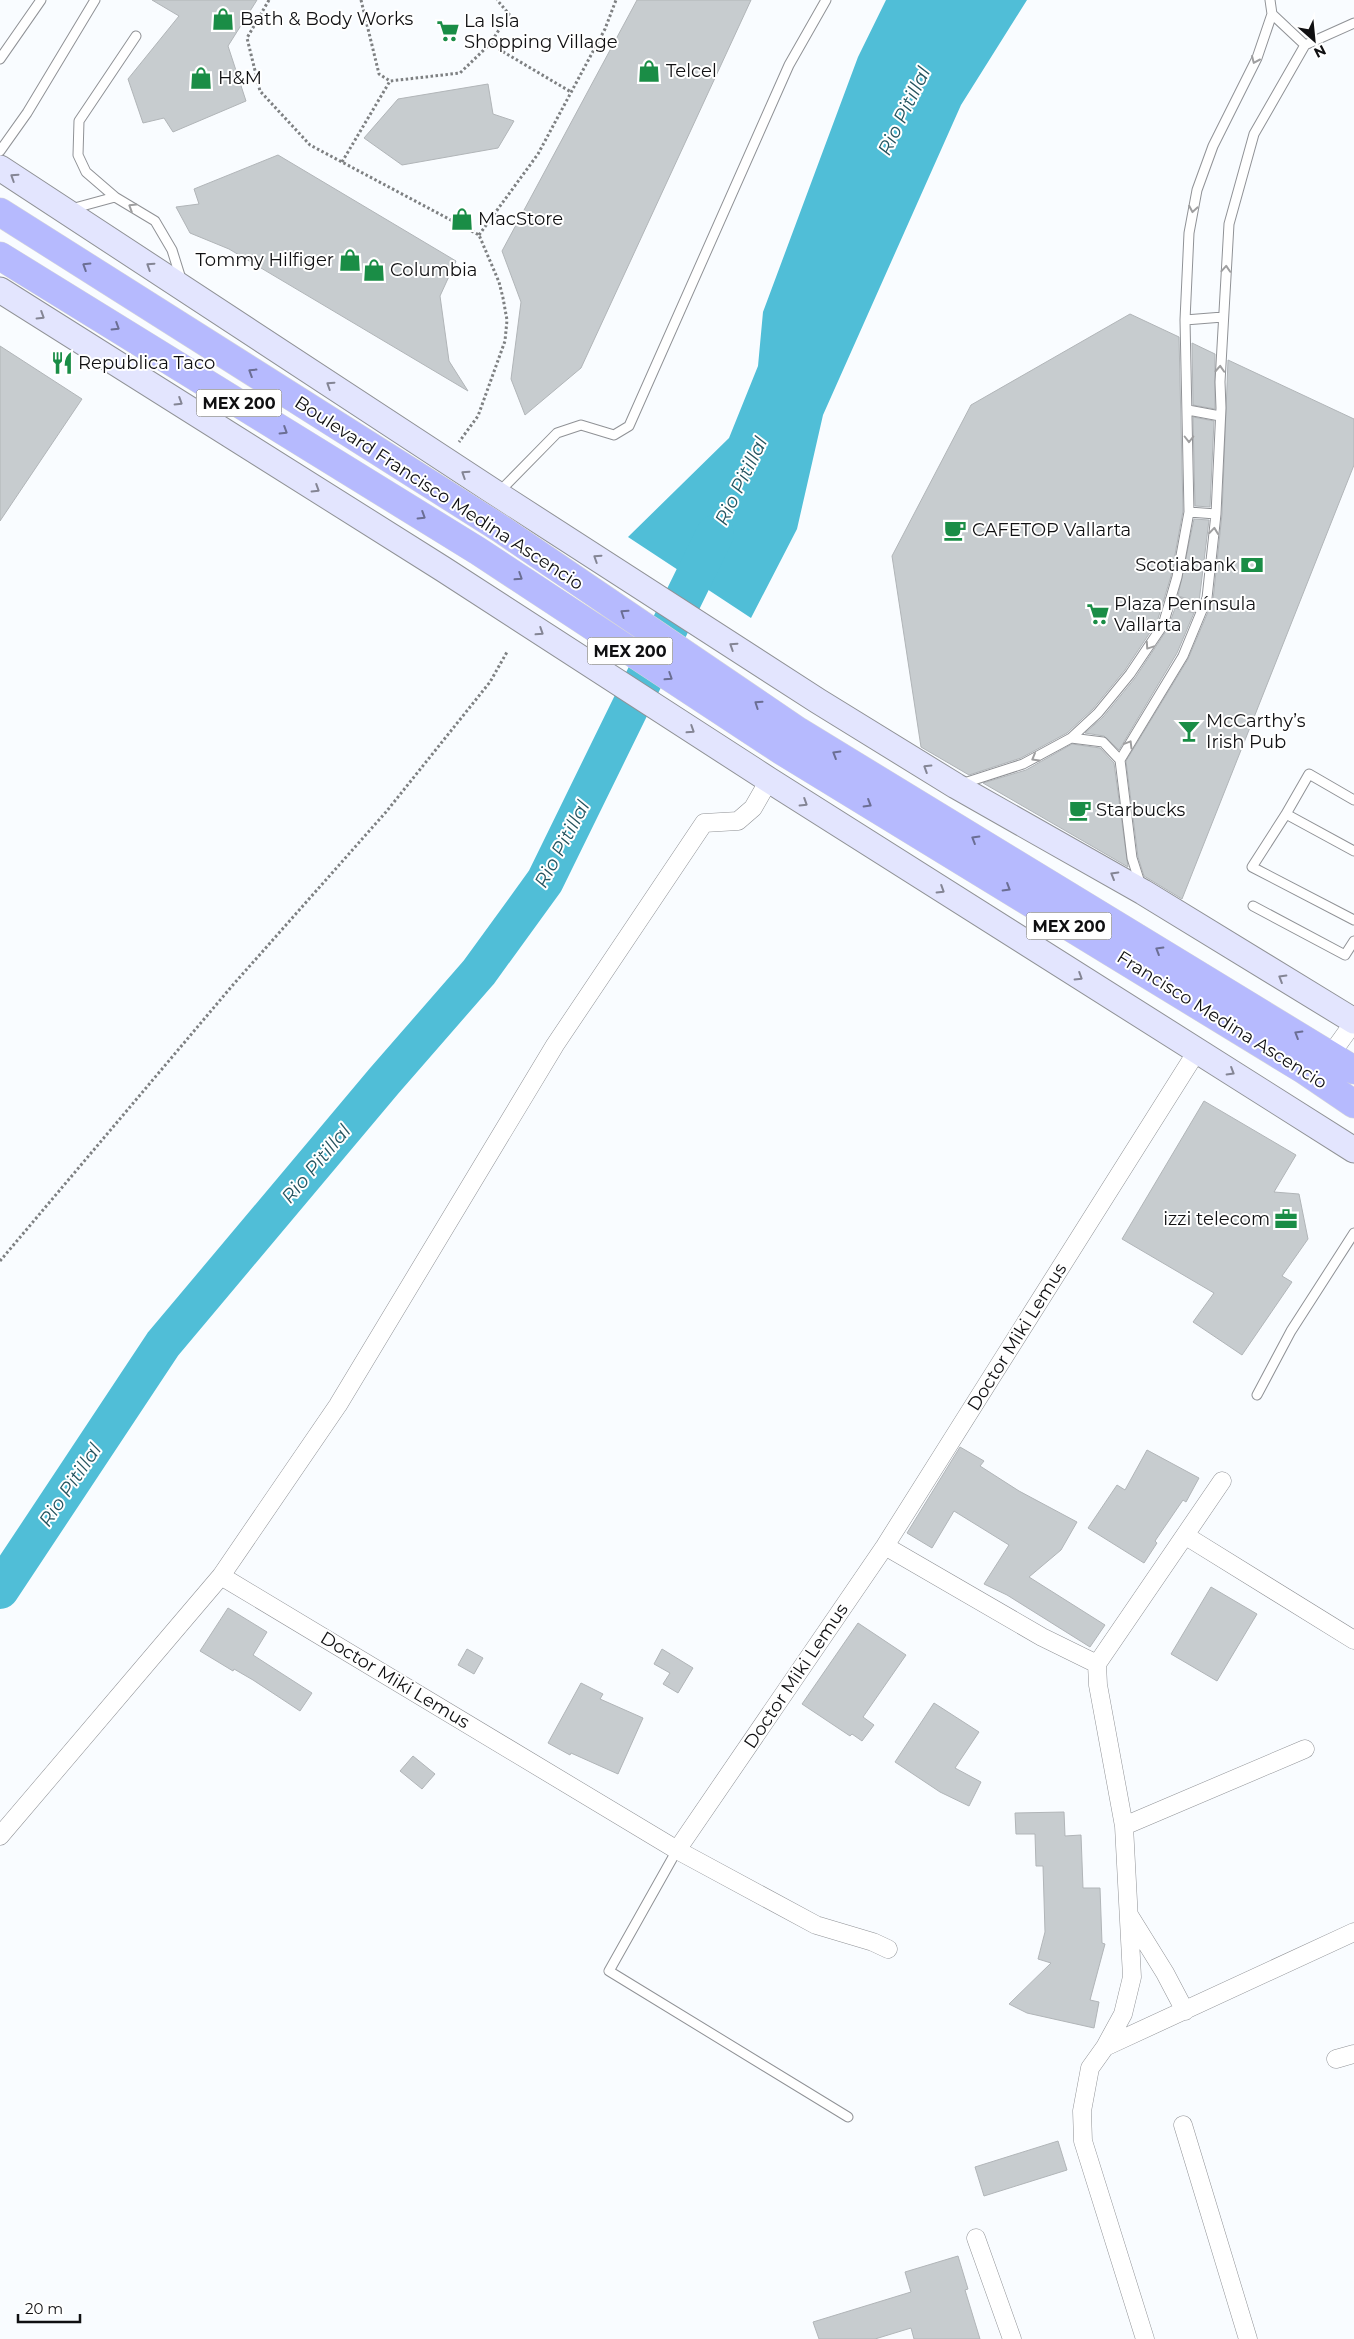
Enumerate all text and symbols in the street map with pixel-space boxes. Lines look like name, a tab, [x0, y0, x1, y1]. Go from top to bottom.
shop icon: Bath & Body Works	[210, 6, 236, 32]
place label: Bath & Body Works	[240, 8, 413, 30]
place label: La Isla Shopping Village	[464, 10, 618, 53]
north arrow	[1289, 15, 1339, 65]
supermarket icon: La Isla Shopping Village	[435, 18, 461, 44]
text: N	[1311, 41, 1329, 62]
one-way arrow	[1251, 55, 1262, 64]
shop icon: Telcel	[636, 58, 662, 84]
place label: Telcel	[666, 60, 717, 82]
water label: Rio Pitillal	[873, 62, 936, 159]
shop icon: H&M	[188, 65, 214, 91]
place label: H&M	[218, 67, 262, 89]
one-way arrow	[11, 174, 20, 183]
one-way arrow	[128, 204, 137, 214]
one-way arrow	[1189, 205, 1199, 213]
shop icon: MacStore	[449, 206, 475, 232]
place label: MacStore	[478, 208, 563, 230]
shop icon: Tommy Hilfiger	[337, 247, 363, 273]
place label: Tommy Hilfiger	[196, 249, 334, 271]
shop icon: Columbia	[361, 257, 387, 283]
place label: Columbia	[390, 259, 477, 281]
one-way arrow	[82, 263, 91, 273]
one-way arrow	[146, 263, 155, 273]
one-way arrow	[1220, 264, 1231, 272]
one-way arrow	[36, 309, 45, 319]
one-way arrow	[111, 321, 120, 331]
restaurant icon: Republica Taco	[49, 350, 75, 376]
place label: Republica Taco	[78, 352, 215, 374]
one-way arrow	[1215, 365, 1226, 373]
one-way arrow	[249, 369, 258, 378]
one-way arrow	[326, 381, 335, 391]
road number: MEX 200	[196, 389, 282, 416]
street label: Boulevard Francisco Medina Ascencio	[290, 391, 588, 595]
one-way arrow	[173, 396, 182, 406]
one-way arrow	[279, 425, 288, 434]
water label: Rio Pitillal	[710, 432, 773, 529]
one-way arrow	[1184, 435, 1194, 443]
one-way arrow	[462, 471, 471, 480]
one-way arrow	[311, 483, 320, 492]
one-way arrow	[417, 510, 426, 520]
cafe icon: CAFETOP Vallarta	[942, 517, 968, 543]
place label: CAFETOP Vallarta	[972, 519, 1131, 541]
one-way arrow	[1208, 527, 1219, 535]
bank icon: Scotiabank	[1239, 552, 1265, 578]
one-way arrow	[593, 554, 602, 564]
place label: Scotiabank	[1135, 554, 1236, 576]
one-way arrow	[513, 571, 522, 581]
place label: Plaza Península Vallarta	[1114, 593, 1256, 636]
supermarket icon: Plaza Península Vallarta	[1085, 601, 1111, 627]
one-way arrow	[620, 610, 629, 619]
one-way arrow	[535, 626, 544, 636]
road number: MEX 200	[588, 637, 672, 664]
one-way arrow	[1146, 640, 1155, 650]
one-way arrow	[730, 643, 739, 652]
one-way arrow	[664, 670, 673, 680]
one-way arrow	[754, 701, 764, 710]
place label: McCarthy’s Irish Pub	[1206, 710, 1306, 753]
bar icon: McCarthy’s Irish Pub	[1176, 718, 1202, 744]
one-way arrow	[686, 724, 695, 733]
one-way arrow	[1123, 740, 1133, 749]
one-way arrow	[833, 751, 842, 761]
one-way arrow	[1031, 752, 1040, 762]
one-way arrow	[924, 765, 933, 775]
water label: Rio Pitillal	[529, 796, 595, 892]
one-way arrow	[799, 796, 808, 806]
one-way arrow	[863, 797, 872, 807]
cafe icon: Starbucks	[1067, 797, 1093, 823]
place label: Starbucks	[1096, 799, 1185, 821]
one-way arrow	[972, 835, 981, 845]
one-way arrow	[1110, 872, 1119, 882]
one-way arrow	[1001, 882, 1010, 892]
one-way arrow	[936, 883, 945, 893]
road number: MEX 200	[1026, 912, 1112, 939]
street label: Francisco Medina Ascencio	[1113, 946, 1331, 1094]
one-way arrow	[1156, 947, 1165, 956]
one-way arrow	[1073, 970, 1082, 980]
one-way arrow	[1279, 974, 1288, 984]
one-way arrow	[1295, 1031, 1304, 1041]
one-way arrow	[1226, 1066, 1235, 1076]
water label: Rio Pitillal	[276, 1119, 356, 1208]
office icon: izzi telecom	[1273, 1206, 1299, 1232]
place label: izzi telecom	[1163, 1208, 1270, 1230]
street label: Doctor Miki Lemus	[963, 1259, 1072, 1415]
water label: Rio Pitillal	[34, 1438, 107, 1531]
street label: Doctor Miki Lemus	[739, 1599, 853, 1753]
street label: Doctor Miki Lemus	[316, 1627, 474, 1733]
scale bar	[18, 2292, 80, 2324]
text: 20 m	[25, 2299, 63, 2318]

